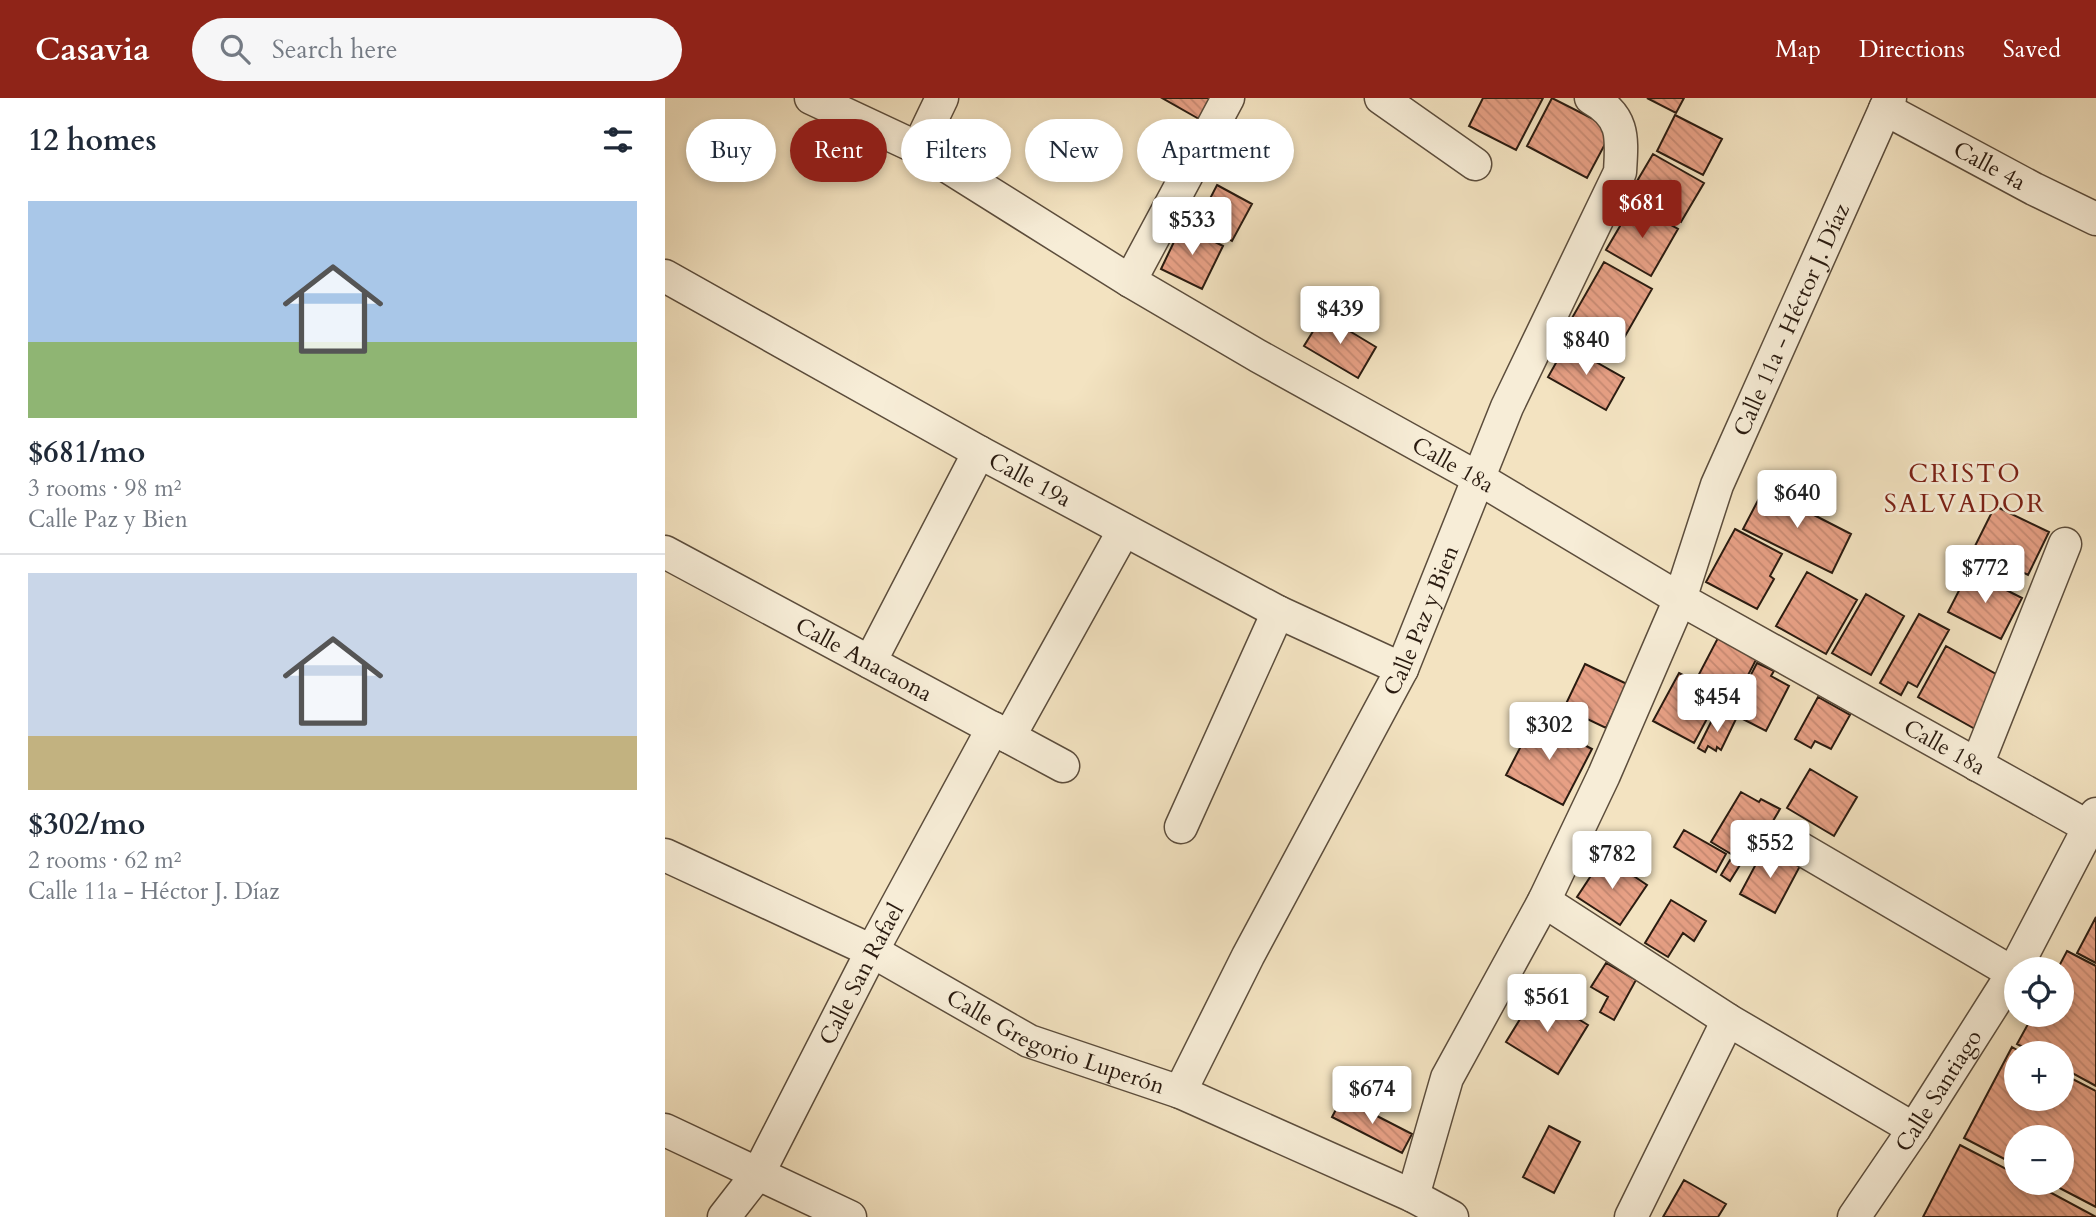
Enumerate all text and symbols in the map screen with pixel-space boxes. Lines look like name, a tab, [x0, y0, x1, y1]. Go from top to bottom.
search box	[192, 18, 682, 81]
text: Casavia	[35, 27, 150, 72]
icon: search	[216, 30, 254, 68]
text: Search here	[272, 32, 398, 67]
text: Map	[1775, 33, 1821, 66]
text: Directions	[1859, 33, 1965, 66]
text: Saved	[2003, 33, 2061, 66]
chip: Buy	[686, 119, 776, 182]
chip: Rent	[790, 119, 887, 182]
chip: Filters	[901, 119, 1011, 182]
chip: New	[1025, 119, 1123, 182]
chip: Apartment	[1137, 119, 1294, 182]
text: 12 homes	[28, 120, 157, 161]
icon: filters	[599, 121, 637, 159]
street label: Calle 4a	[1948, 133, 2031, 197]
pin: $681	[1601, 180, 1683, 240]
text: $681	[1618, 187, 1666, 218]
pin: $533	[1151, 198, 1233, 257]
street label: Calle 11a - Héctor J. Díaz	[1725, 198, 1856, 441]
text: $533	[1168, 204, 1216, 235]
icon: home	[270, 246, 396, 372]
pin: $439	[1299, 286, 1381, 346]
text: $439	[1316, 293, 1364, 324]
pin: $840	[1545, 317, 1627, 377]
text: $840	[1562, 324, 1610, 355]
street label: Calle 18a	[1407, 429, 1500, 500]
text: $681/mo	[28, 432, 145, 473]
street label: Calle 19a	[983, 445, 1077, 514]
district label: CRISTO SALVADOR	[1884, 456, 2046, 521]
pin: $640	[1756, 470, 1838, 530]
text: 3 rooms · 98 m²	[28, 473, 181, 504]
text: $640	[1773, 477, 1821, 508]
text: Calle Paz y Bien	[28, 504, 188, 535]
street label: Calle Paz y Bien	[1375, 541, 1466, 701]
pin: $772	[1944, 546, 2026, 605]
text: $772	[1961, 552, 2009, 583]
street label: Calle Anacaona	[790, 610, 938, 709]
icon: home	[270, 618, 396, 744]
pin: $454	[1676, 674, 1758, 734]
text: $454	[1693, 681, 1741, 712]
pin: $302	[1508, 702, 1590, 762]
text: $302	[1525, 709, 1573, 740]
street label: Calle 18a	[1898, 711, 1991, 782]
text: $302/mo	[28, 804, 145, 845]
pin: $552	[1729, 820, 1811, 880]
text: $552	[1746, 827, 1794, 858]
pin: $782	[1571, 832, 1653, 891]
text: $782	[1588, 838, 1636, 869]
text: 2 rooms · 62 m²	[28, 845, 181, 876]
text: Calle 11a - Héctor J. Díaz	[28, 876, 280, 907]
street label: Calle San Rafael	[811, 897, 911, 1050]
map controls	[2004, 957, 2074, 1195]
button: locate	[2004, 957, 2074, 1027]
pin: $561	[1506, 974, 1588, 1034]
street label: Calle Gregorio Luperón	[941, 981, 1169, 1101]
text: $561	[1523, 981, 1571, 1012]
street label: Calle Santiago	[1888, 1023, 1989, 1158]
button: +	[2004, 1041, 2074, 1111]
pin: $674	[1331, 1066, 1413, 1126]
text: $674	[1348, 1073, 1396, 1104]
button: −	[2004, 1125, 2074, 1195]

